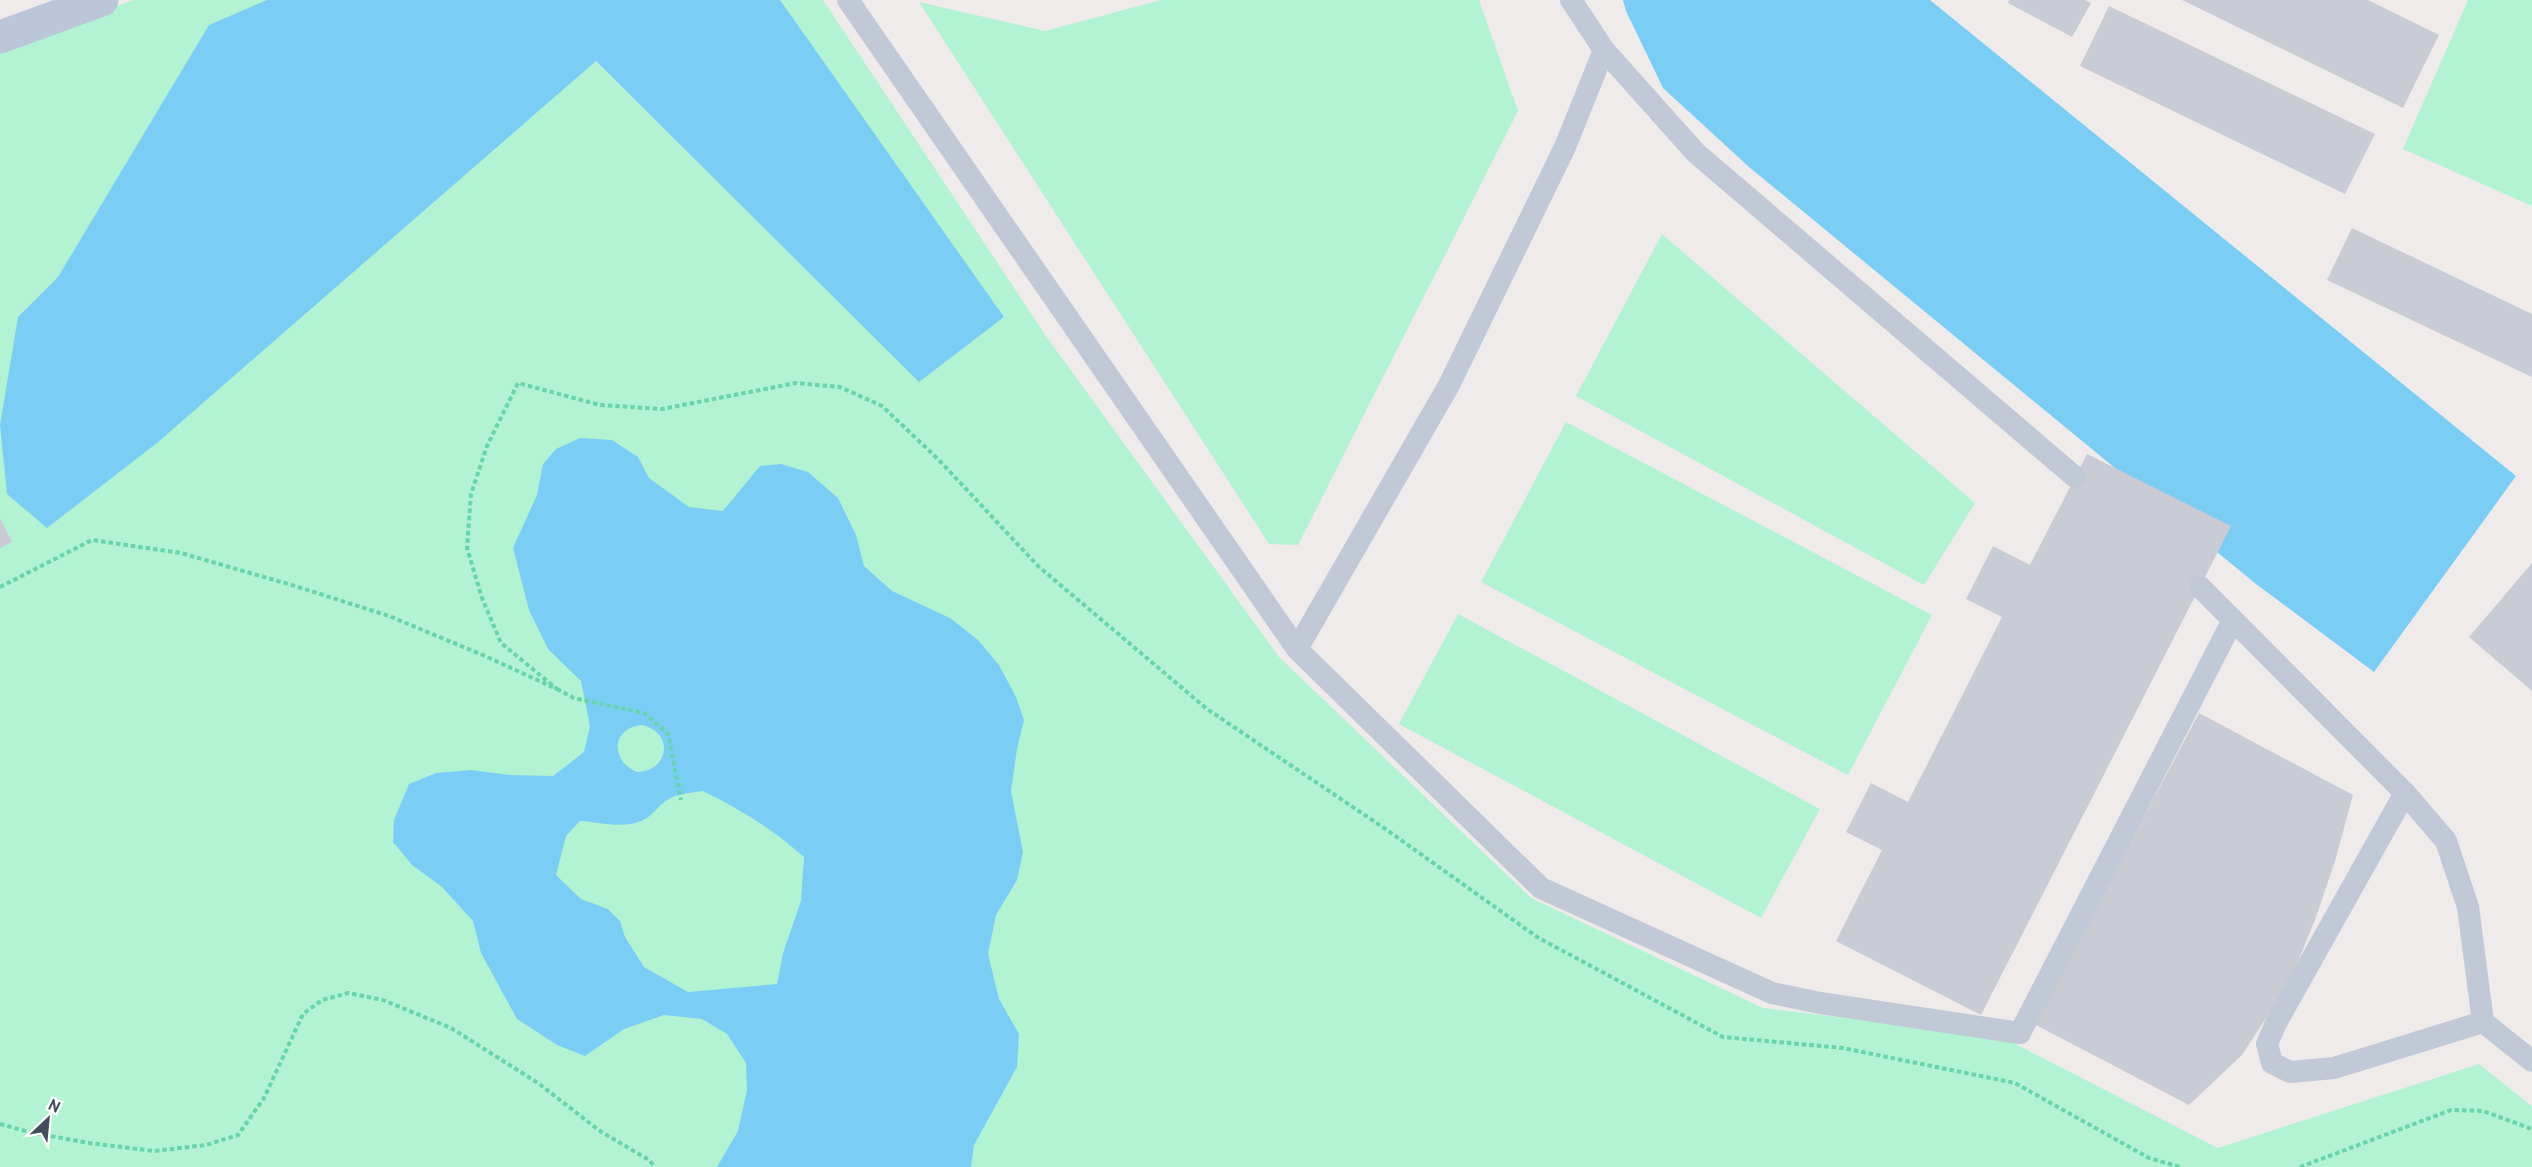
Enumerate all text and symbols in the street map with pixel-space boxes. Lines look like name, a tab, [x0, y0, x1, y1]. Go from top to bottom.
north arrow	[18, 1089, 78, 1149]
text: N	[45, 1094, 64, 1117]

